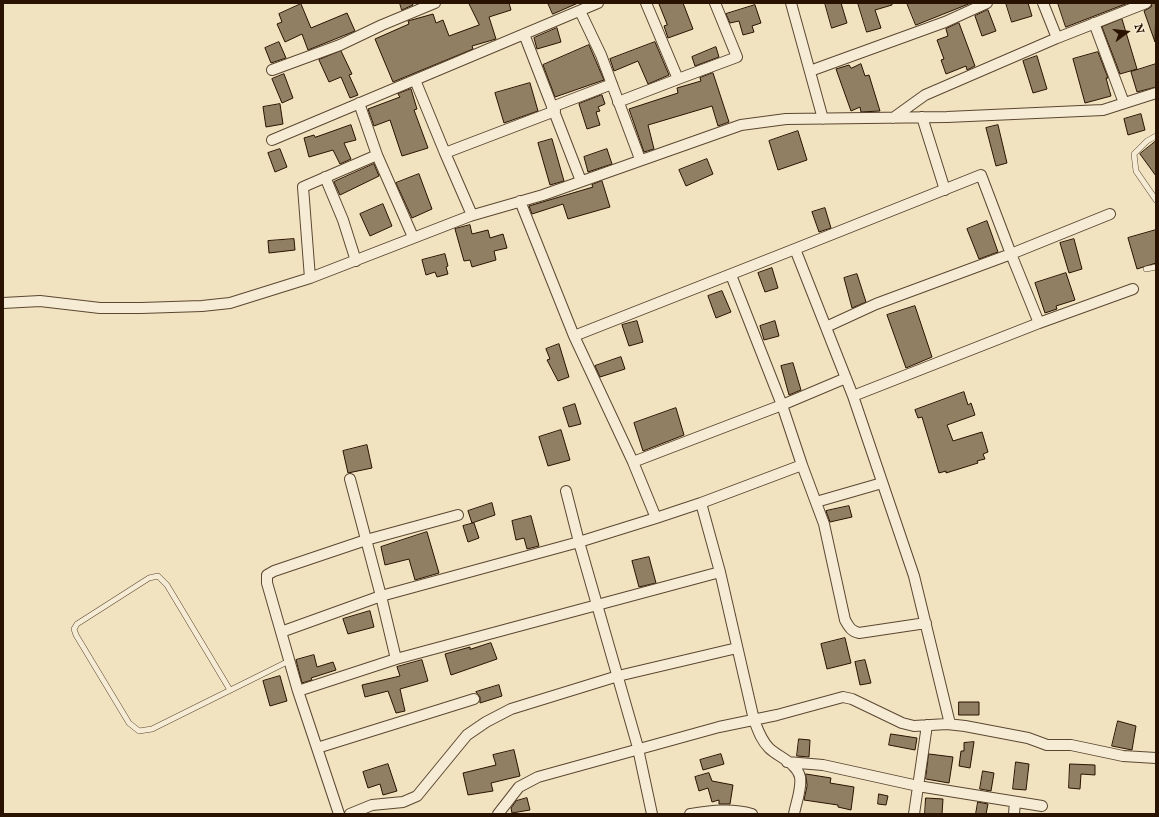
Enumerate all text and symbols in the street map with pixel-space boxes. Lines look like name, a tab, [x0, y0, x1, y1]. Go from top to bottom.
north arrow	[1107, 12, 1147, 52]
text: N	[1131, 22, 1147, 35]

